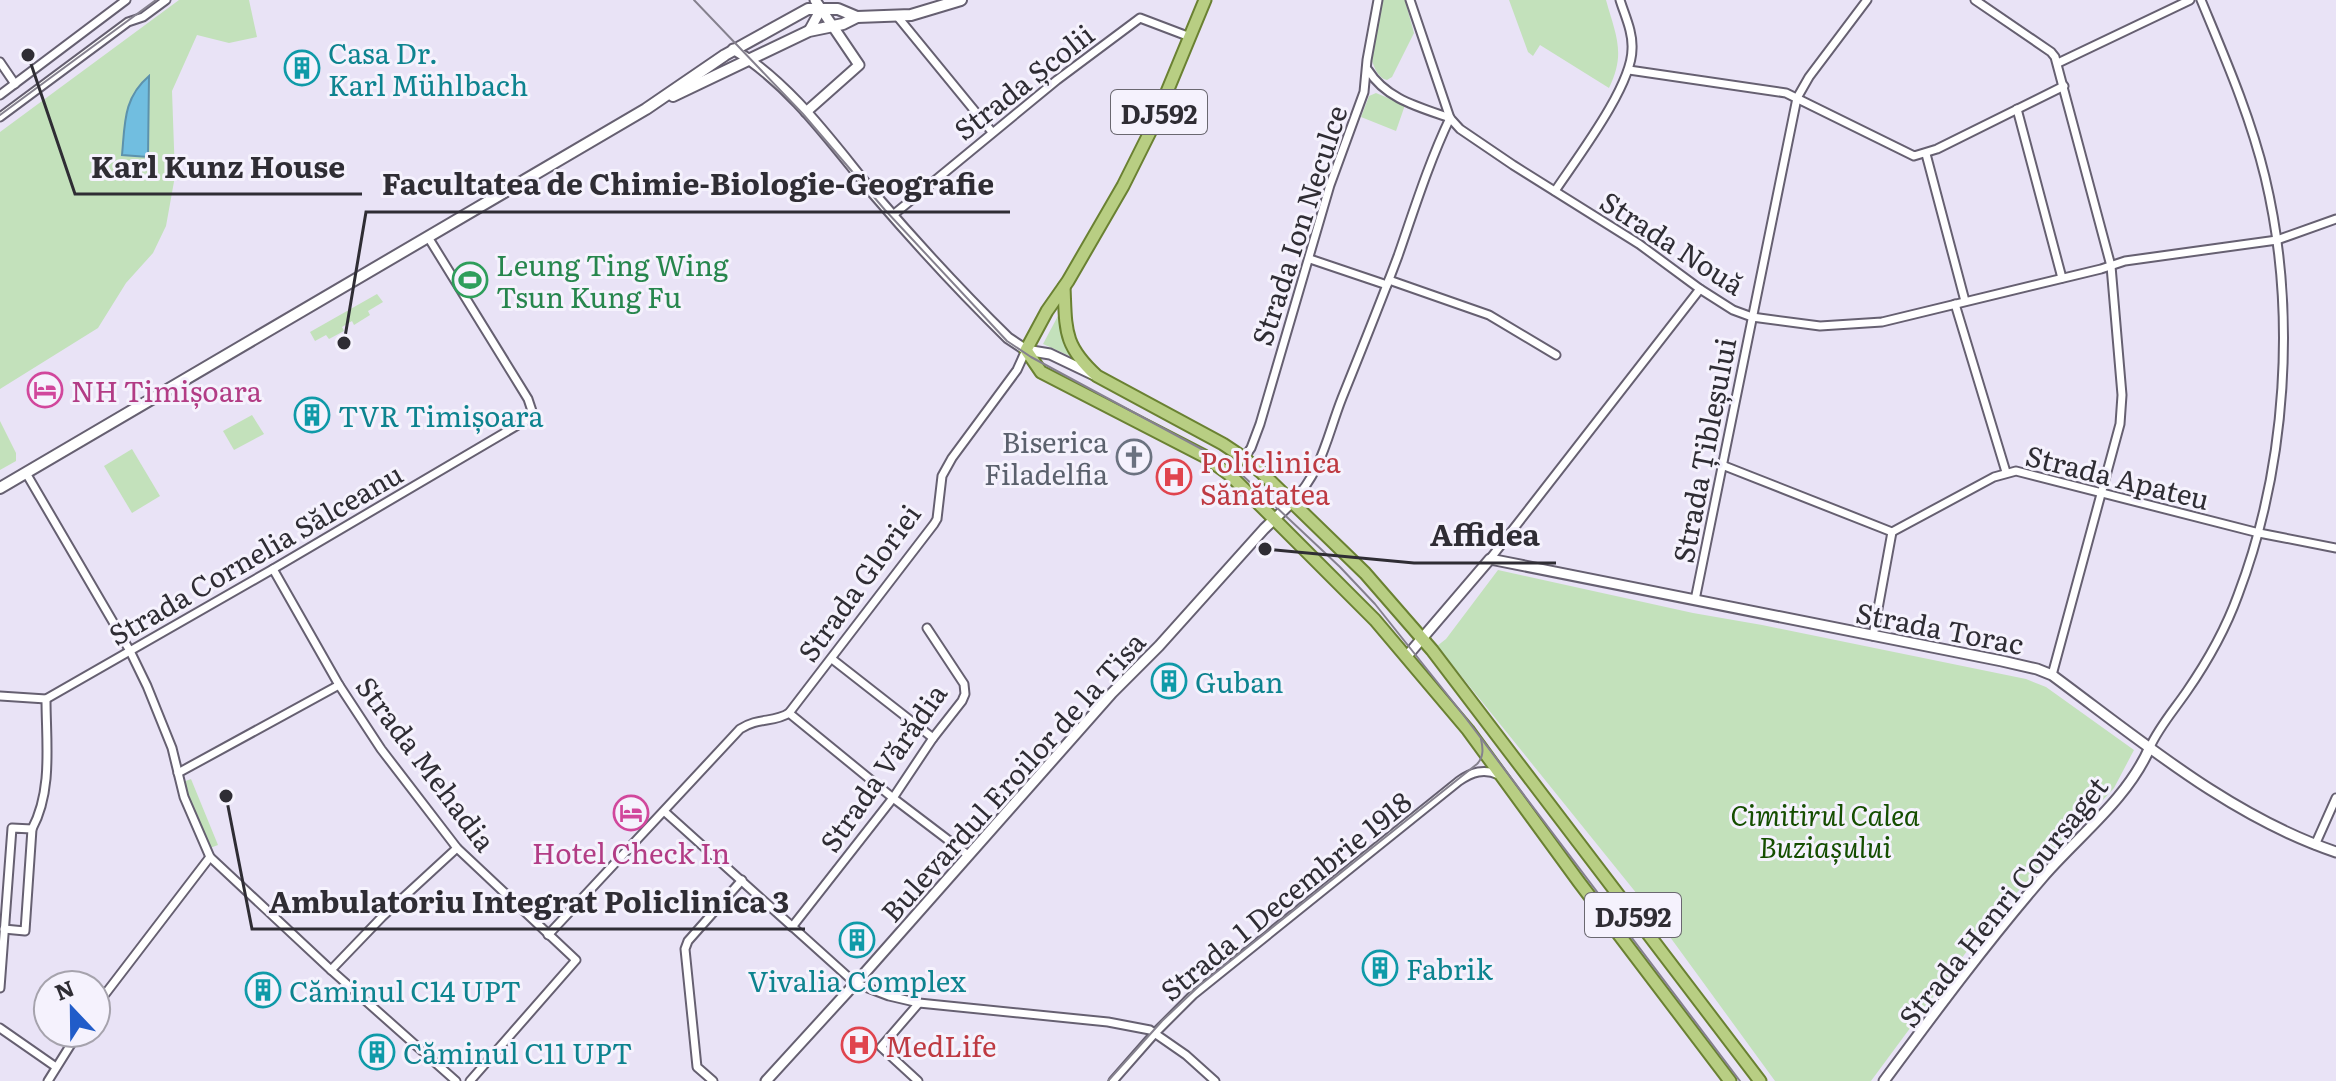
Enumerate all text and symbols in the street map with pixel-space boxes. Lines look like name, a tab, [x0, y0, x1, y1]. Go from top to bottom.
street label: Strada Școlii	[944, 13, 1102, 149]
place label: Casa Dr. Karl Mühlbach	[328, 31, 528, 105]
building icon: Casa Dr. Karl Mühlbach	[283, 49, 321, 87]
road number: DJ592	[1111, 90, 1207, 134]
street label: Strada Ion Neculce	[1239, 99, 1357, 351]
callout: Karl Kunz House	[75, 140, 362, 194]
text: Karl Kunz House	[91, 143, 345, 187]
callout: Facultatea de Chimie-Biologie-Geografie	[366, 158, 1010, 212]
text: Facultatea de Chimie-Biologie-Geografie	[382, 160, 994, 204]
street label: Strada Nouă	[1593, 180, 1753, 304]
place label: Leung Ting Wing Tsun Kung Fu	[496, 243, 729, 317]
sports icon: Leung Ting Wing Tsun Kung Fu	[451, 261, 489, 299]
street label: Strada Țibleșului	[1661, 334, 1745, 566]
place label: NH Timișoara	[71, 369, 262, 411]
hotel icon: NH Timișoara	[26, 371, 64, 409]
place label: TVR Timișoara	[338, 394, 544, 436]
building icon: TVR Timișoara	[293, 396, 331, 434]
place label: Biserica Filadelfia	[984, 420, 1108, 494]
street label: Strada Apateu	[2022, 433, 2214, 519]
church icon: Biserica Filadelfia	[1115, 438, 1153, 476]
place label: Policlinica Sănătatea	[1200, 440, 1341, 514]
street label: Strada Cornelia Sălceanu	[100, 451, 410, 655]
hospital icon: Policlinica Sănătatea	[1155, 458, 1193, 496]
street label: Strada Gloriei	[786, 494, 930, 670]
callout: Affidea	[1414, 509, 1556, 563]
text: Affidea	[1430, 511, 1541, 555]
street label: Strada Torac	[1852, 590, 2028, 664]
street label: Bulevardul Eroilor de la Tisa	[870, 622, 1154, 930]
place label: Guban	[1195, 660, 1284, 702]
building icon: Guban	[1150, 662, 1188, 700]
street label: Strada Mehadia	[347, 667, 507, 859]
street label: Strada Vărădia	[808, 674, 956, 860]
street label: Strada Henri Coursaget	[1887, 766, 2117, 1036]
street label: Strada 1 Decembrie 1918	[1150, 780, 1420, 1010]
park label: Cimitirul Calea Buziașului	[1730, 793, 1920, 867]
hotel icon: Hotel Check In	[612, 794, 650, 832]
place label: Hotel Check In	[532, 831, 730, 873]
callout: Ambulatoriu Integrat Policlinica 3	[252, 875, 805, 929]
text: Ambulatoriu Integrat Policlinica 3	[269, 878, 789, 922]
road number: DJ592	[1585, 893, 1681, 937]
building icon: Vivalia Complex	[838, 921, 876, 959]
place label: Fabrik	[1406, 947, 1494, 989]
building icon: Fabrik	[1361, 949, 1399, 987]
place label: Vivalia Complex	[748, 959, 966, 1001]
north arrow	[32, 969, 112, 1049]
place label: Căminul C14 UPT	[289, 969, 521, 1011]
text: N	[49, 970, 79, 1008]
building icon: Căminul C14 UPT	[244, 971, 282, 1009]
place label: MedLife	[885, 1024, 996, 1066]
hospital icon: MedLife	[840, 1026, 878, 1064]
place label: Căminul C11 UPT	[403, 1031, 632, 1073]
building icon: Căminul C11 UPT	[358, 1033, 396, 1071]

